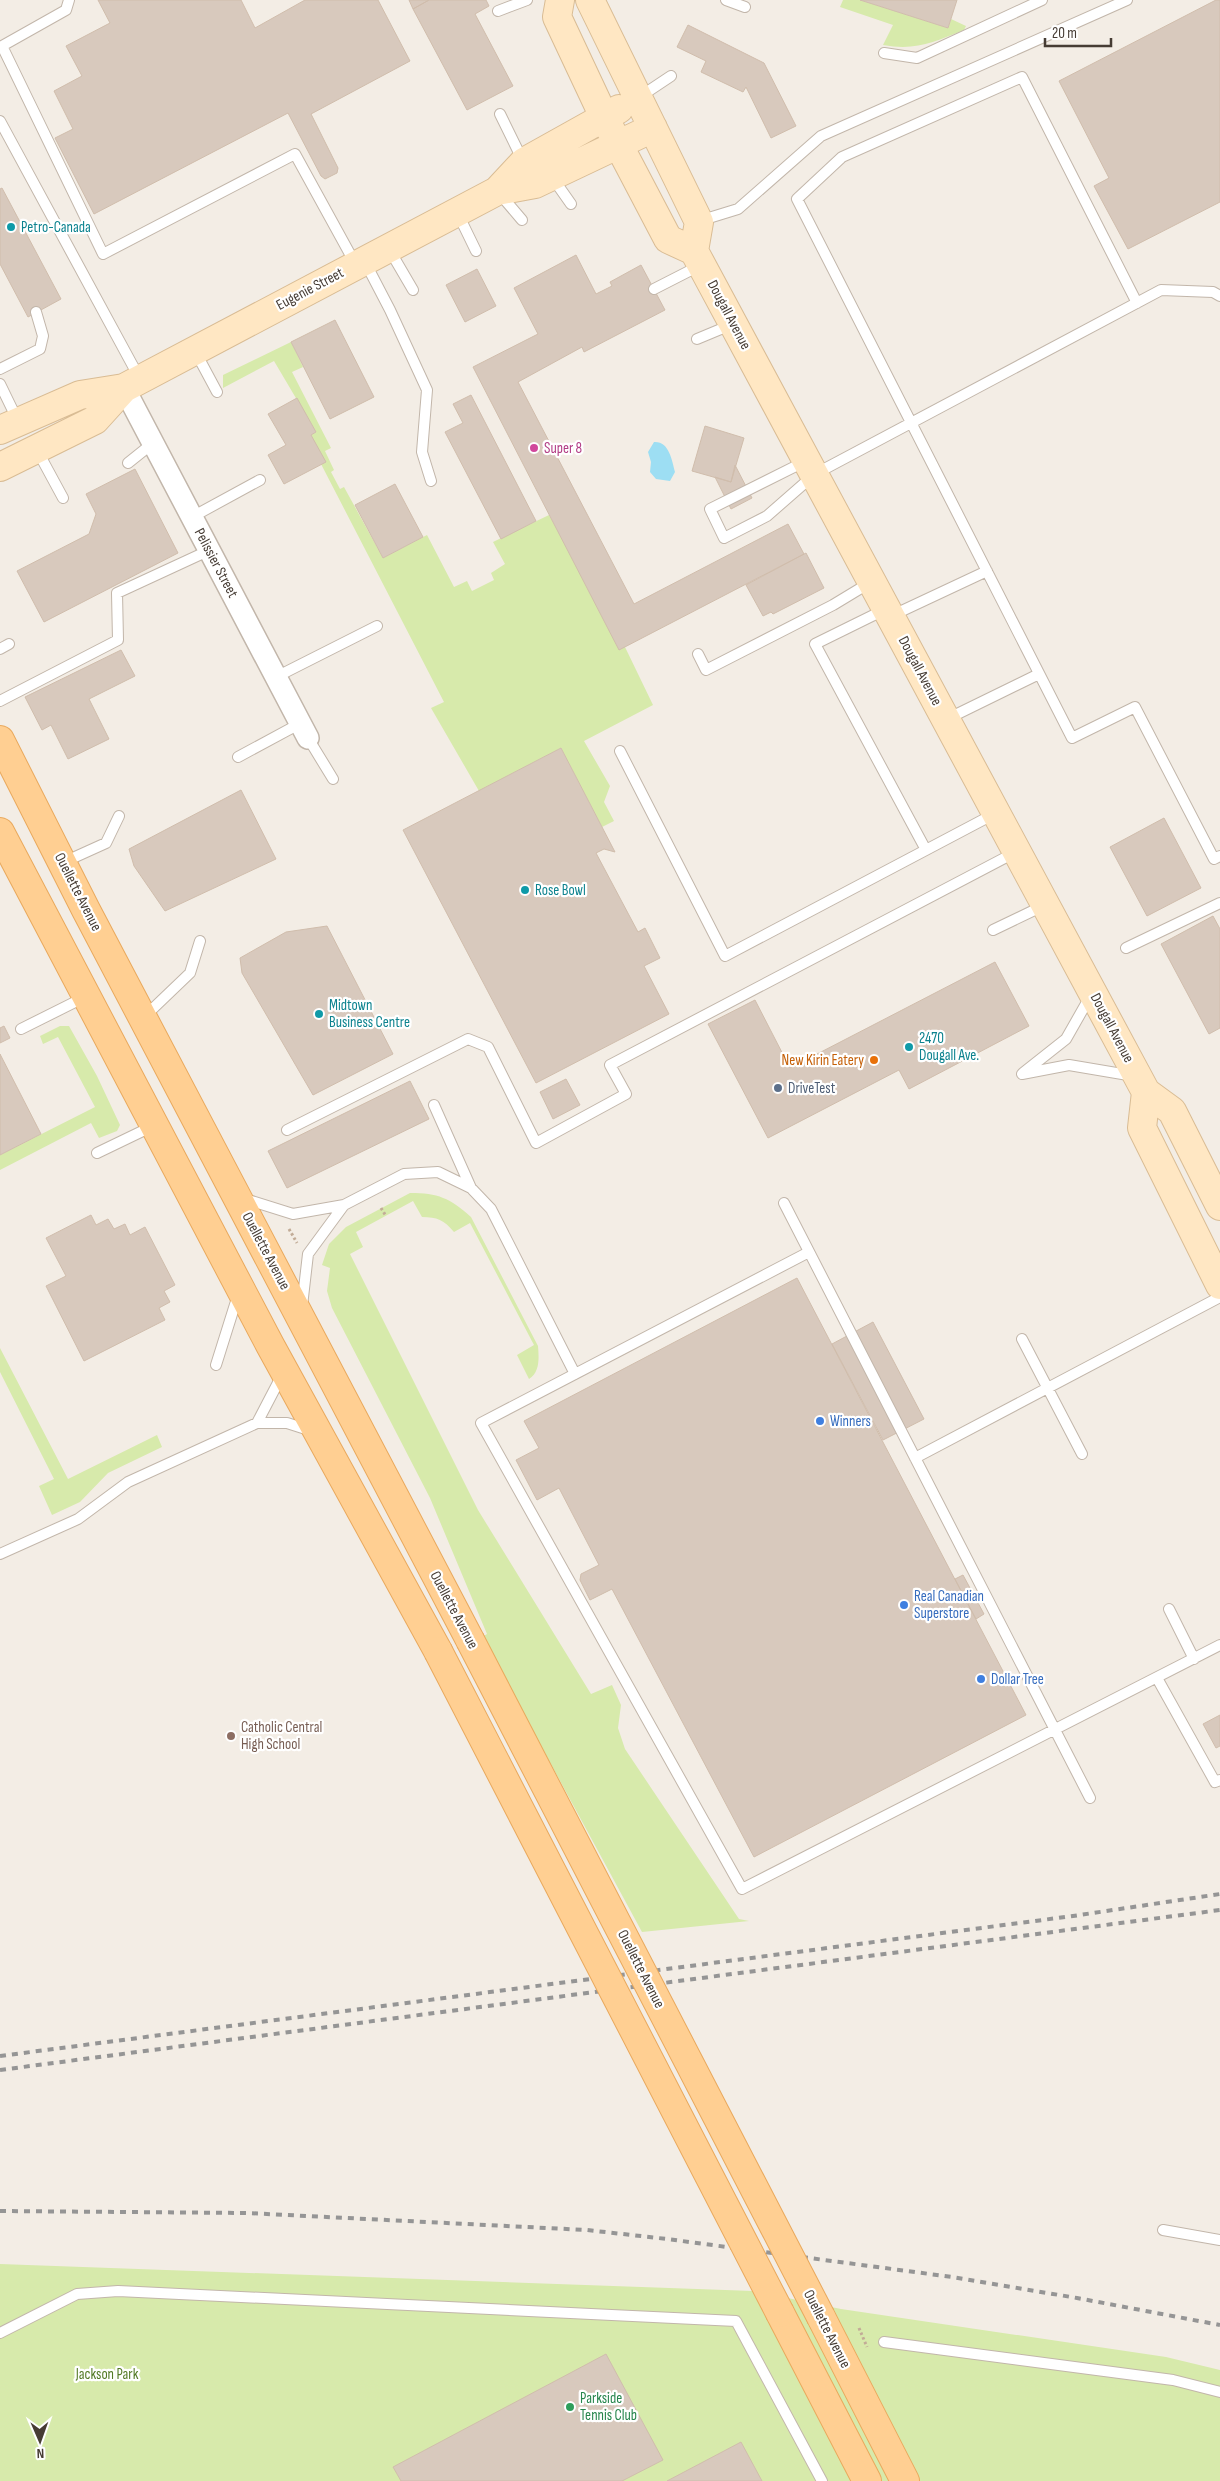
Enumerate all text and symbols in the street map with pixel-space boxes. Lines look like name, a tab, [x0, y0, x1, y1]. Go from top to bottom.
scale bar	[1045, 15, 1111, 47]
text: 20 m	[1052, 24, 1077, 43]
place label: Petro-Canada	[21, 218, 91, 237]
marker: Petro-Canada	[5, 221, 17, 233]
street label: Eugenie Street	[273, 263, 347, 315]
street label: Dougall Avenue	[703, 277, 755, 353]
place label: Super 8	[544, 439, 582, 458]
marker: Super 8	[528, 442, 540, 454]
street label: Pelissier Street	[190, 525, 242, 601]
street label: Dougall Avenue	[894, 633, 946, 709]
street label: Ouellette Avenue	[50, 850, 106, 934]
place label: Rose Bowl	[535, 881, 586, 900]
marker: Rose Bowl	[519, 884, 531, 896]
street label: Dougall Avenue	[1086, 990, 1138, 1066]
place label: Midtown Business Centre	[329, 996, 410, 1032]
marker: Midtown Business Centre	[313, 1008, 325, 1020]
place label: 2470 Dougall Ave.	[919, 1029, 979, 1065]
marker: 2470 Dougall Ave.	[903, 1041, 915, 1053]
place label: New Kirin Eatery	[782, 1051, 864, 1070]
marker: New Kirin Eatery	[868, 1054, 880, 1066]
place label: DriveTest	[788, 1079, 836, 1098]
marker: DriveTest	[772, 1082, 784, 1094]
street label: Ouellette Avenue	[238, 1209, 294, 1293]
place label: Winners	[830, 1412, 871, 1431]
marker: Winners	[814, 1415, 826, 1427]
street label: Ouellette Avenue	[426, 1568, 482, 1652]
place label: Real Canadian Superstore	[914, 1587, 984, 1623]
marker: Real Canadian Superstore	[898, 1599, 910, 1611]
place label: Dollar Tree	[991, 1670, 1044, 1689]
marker: Dollar Tree	[975, 1673, 987, 1685]
place label: Catholic Central High School	[241, 1718, 322, 1754]
marker: Catholic Central High School	[225, 1730, 237, 1742]
street label: Ouellette Avenue	[613, 1927, 669, 2011]
street label: Ouellette Avenue	[799, 2287, 855, 2371]
park label: Jackson Park	[75, 2365, 139, 2384]
place label: Parkside Tennis Club	[580, 2389, 637, 2425]
marker: Parkside Tennis Club	[564, 2401, 576, 2413]
north arrow	[15, 2416, 65, 2466]
text: N	[36, 2445, 44, 2462]

